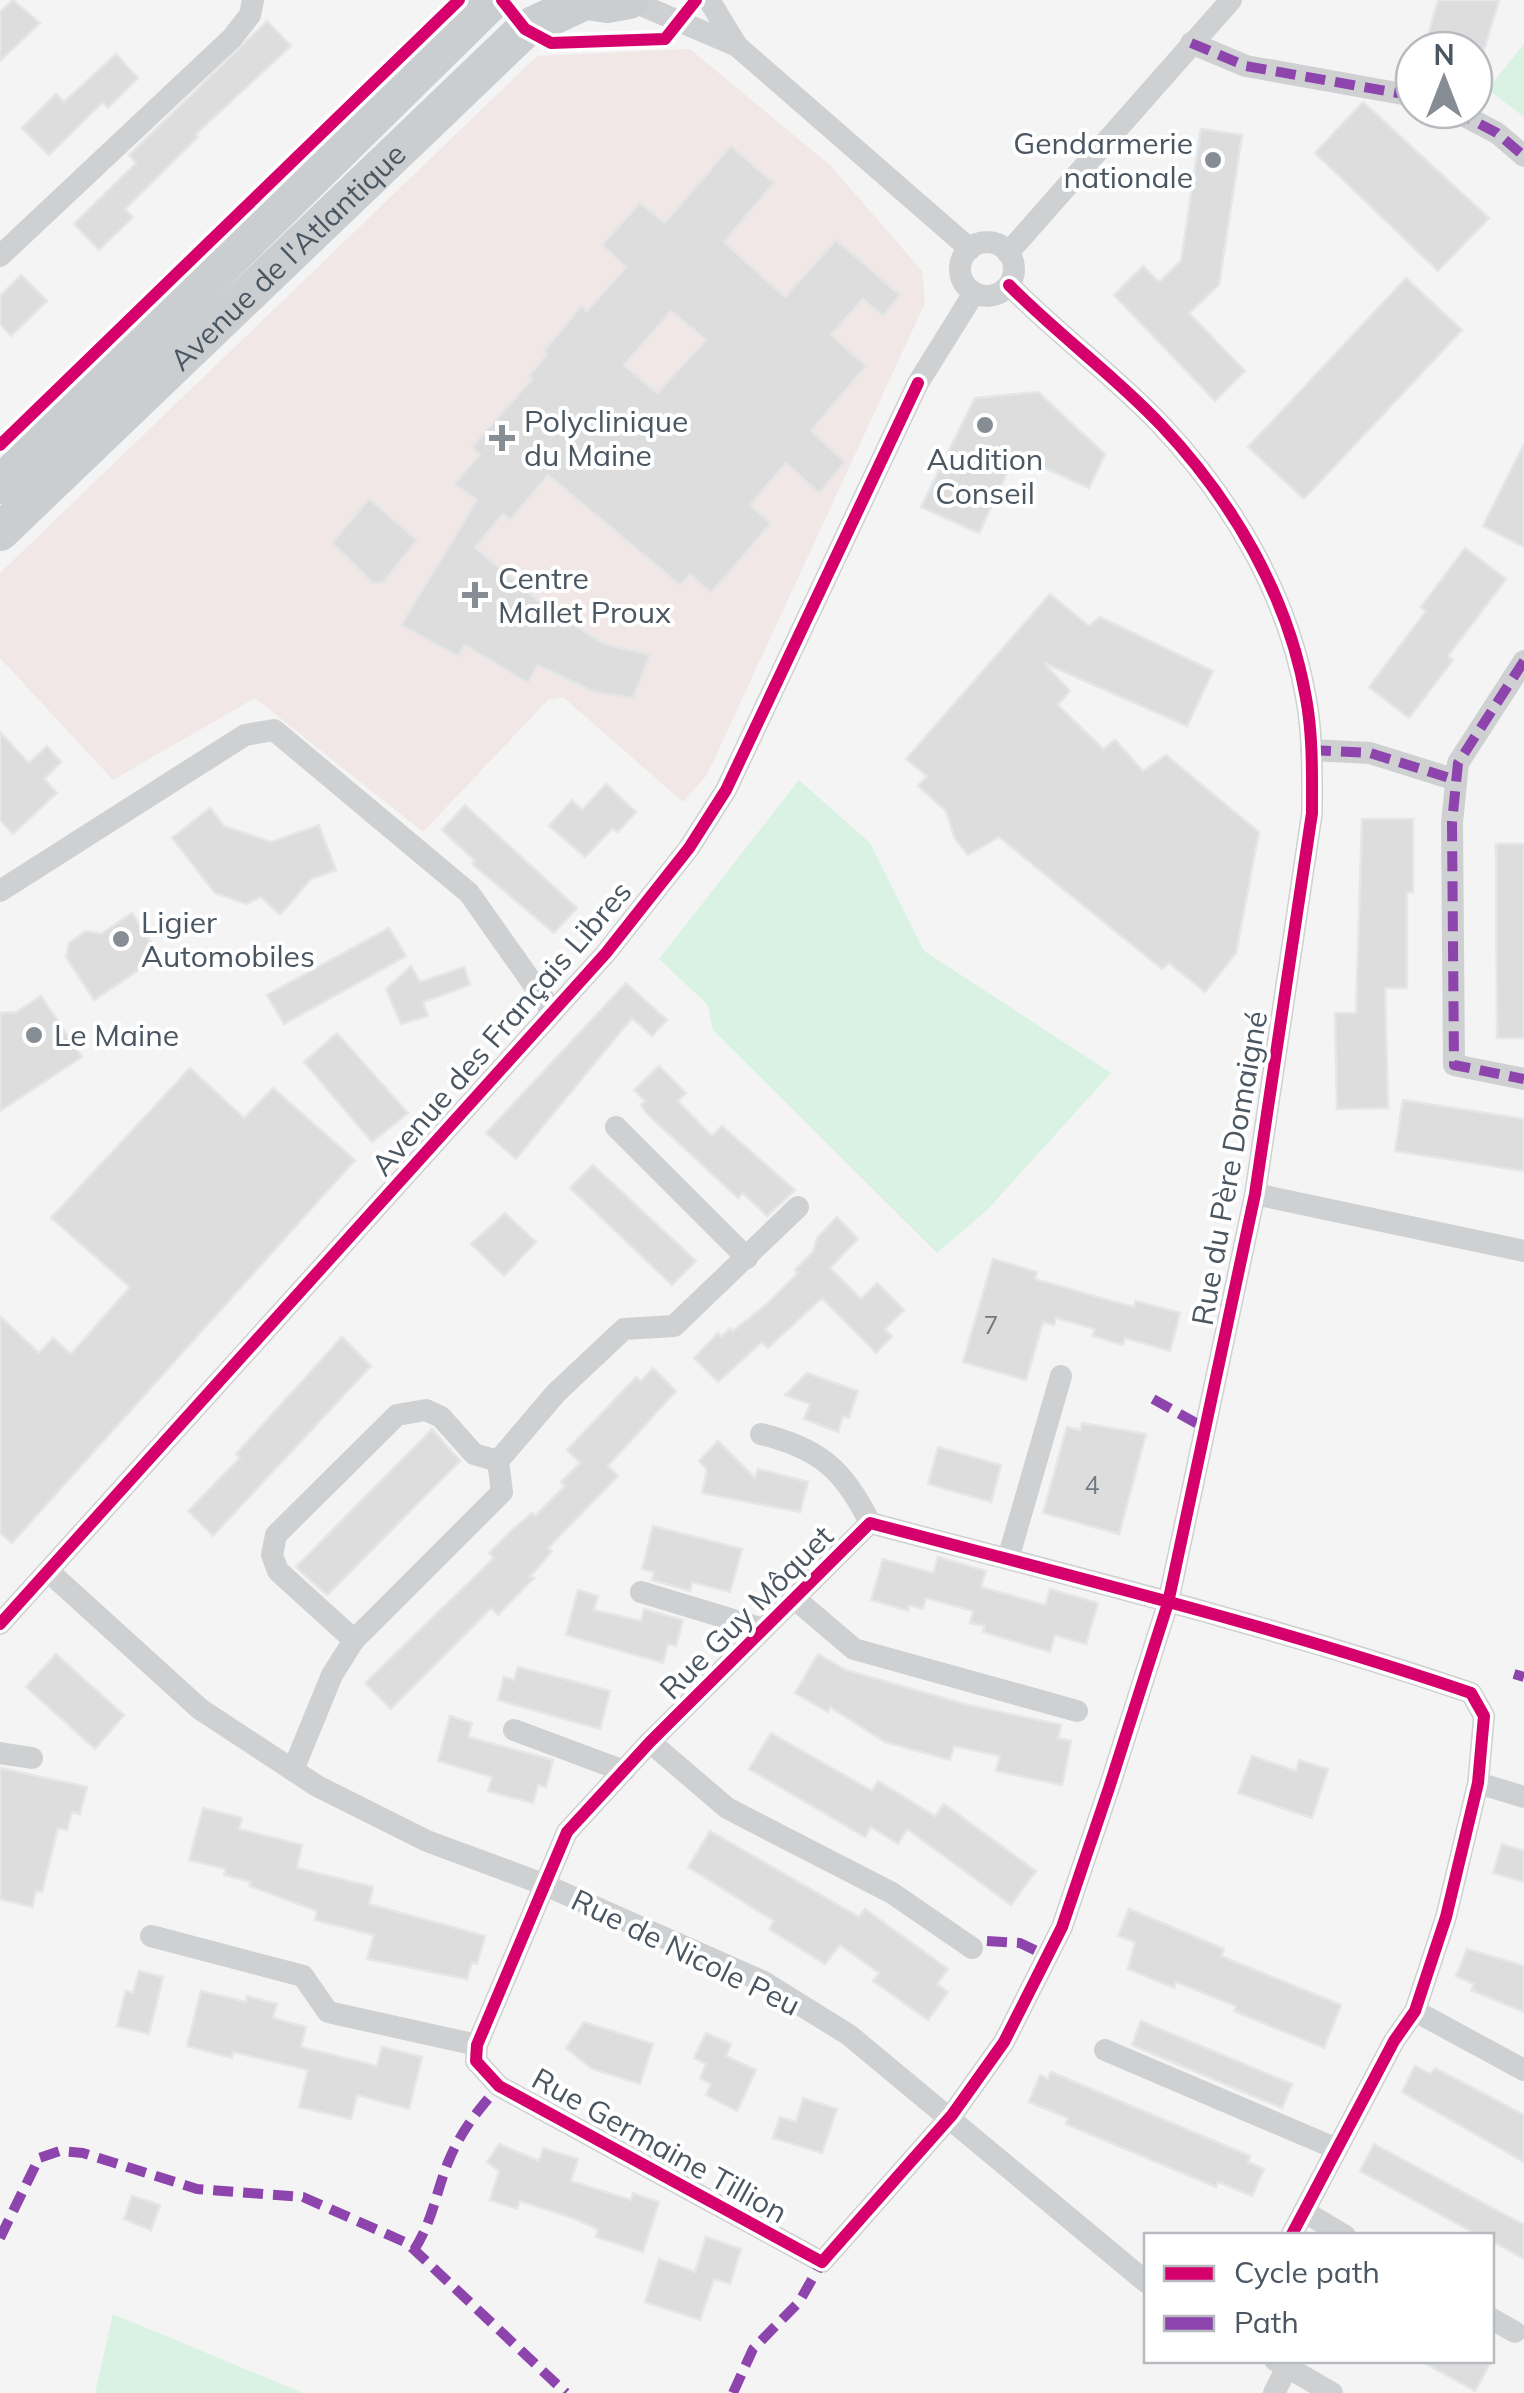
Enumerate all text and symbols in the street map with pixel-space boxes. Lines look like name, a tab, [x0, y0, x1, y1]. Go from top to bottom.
north arrow	[1394, 30, 1494, 130]
text: N	[1433, 37, 1455, 72]
place label: Gendarmerie nationale	[1013, 124, 1193, 196]
street label: Avenue de l'Atlantique	[161, 135, 413, 378]
marker: Gendarmerie nationale	[1202, 149, 1224, 171]
place label: Polyclinique du Maine	[524, 402, 688, 474]
marker: Audition Conseil	[974, 414, 996, 436]
marker: Polyclinique du Maine	[489, 425, 515, 451]
place label: Audition Conseil	[927, 440, 1043, 512]
place label: Centre Mallet Proux	[498, 559, 671, 631]
marker: Centre Mallet Proux	[462, 582, 488, 608]
street label: Avenue des Français Libres	[363, 873, 639, 1183]
place label: Ligier Automobiles	[141, 903, 315, 975]
marker: Ligier Automobiles	[110, 928, 132, 950]
street label: Rue du Père Domaigné	[1183, 1008, 1275, 1328]
place label: Le Maine	[54, 1016, 179, 1054]
marker: Le Maine	[23, 1024, 45, 1046]
house number: 7	[983, 1309, 999, 1340]
house number: 4	[1084, 1469, 1100, 1500]
street label: Rue Guy Môquet	[651, 1517, 841, 1707]
street label: Rue de Nicole Peu	[566, 1880, 806, 2024]
street label: Rue Germaine Tillion	[526, 2059, 794, 2231]
legend	[1144, 2233, 1494, 2363]
text: Cycle path	[1234, 2253, 1380, 2291]
text: Path	[1234, 2303, 1299, 2341]

